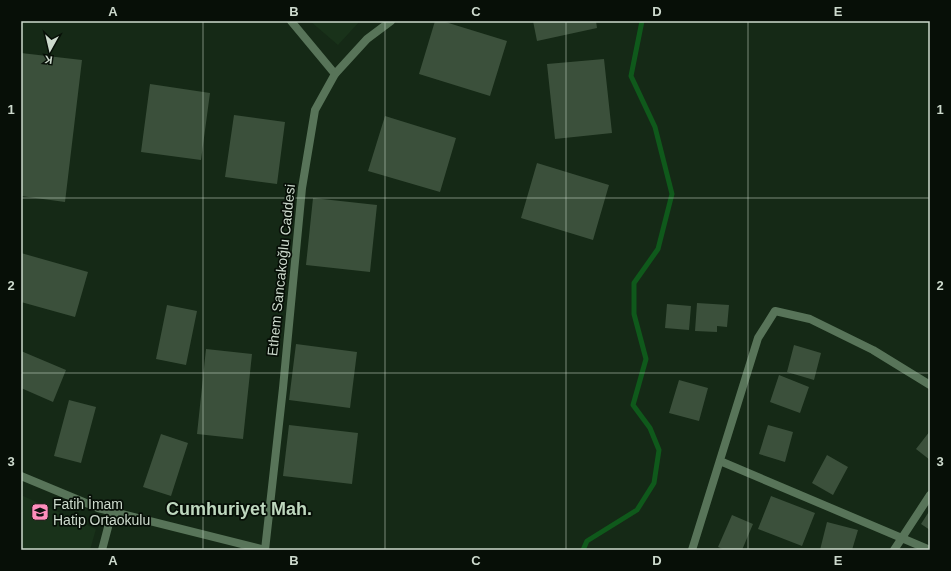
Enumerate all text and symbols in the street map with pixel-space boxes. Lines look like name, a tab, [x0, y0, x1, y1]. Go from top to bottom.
text: A	[108, 4, 118, 19]
text: B	[289, 4, 299, 19]
text: C	[471, 4, 481, 19]
text: D	[652, 4, 662, 19]
text: E	[834, 4, 843, 19]
north arrow	[30, 30, 70, 70]
text: K	[44, 53, 53, 66]
text: 1	[7, 102, 15, 117]
text: 1	[936, 102, 944, 117]
street label: Ethem Sancakoğlu Caddesi	[264, 183, 298, 357]
text: 2	[7, 278, 15, 293]
text: 2	[936, 278, 944, 293]
text: 3	[7, 454, 15, 469]
text: 3	[936, 454, 944, 469]
place label: Fatih İmam Hatip Ortaokulu	[53, 495, 150, 528]
district label: Cumhuriyet Mah.	[166, 499, 312, 519]
school or university icon: Fatih İmam Hatip Ortaokulu	[30, 502, 50, 522]
text: A	[108, 553, 118, 568]
text: B	[289, 553, 299, 568]
text: C	[471, 553, 481, 568]
text: D	[652, 553, 662, 568]
text: E	[834, 553, 843, 568]

